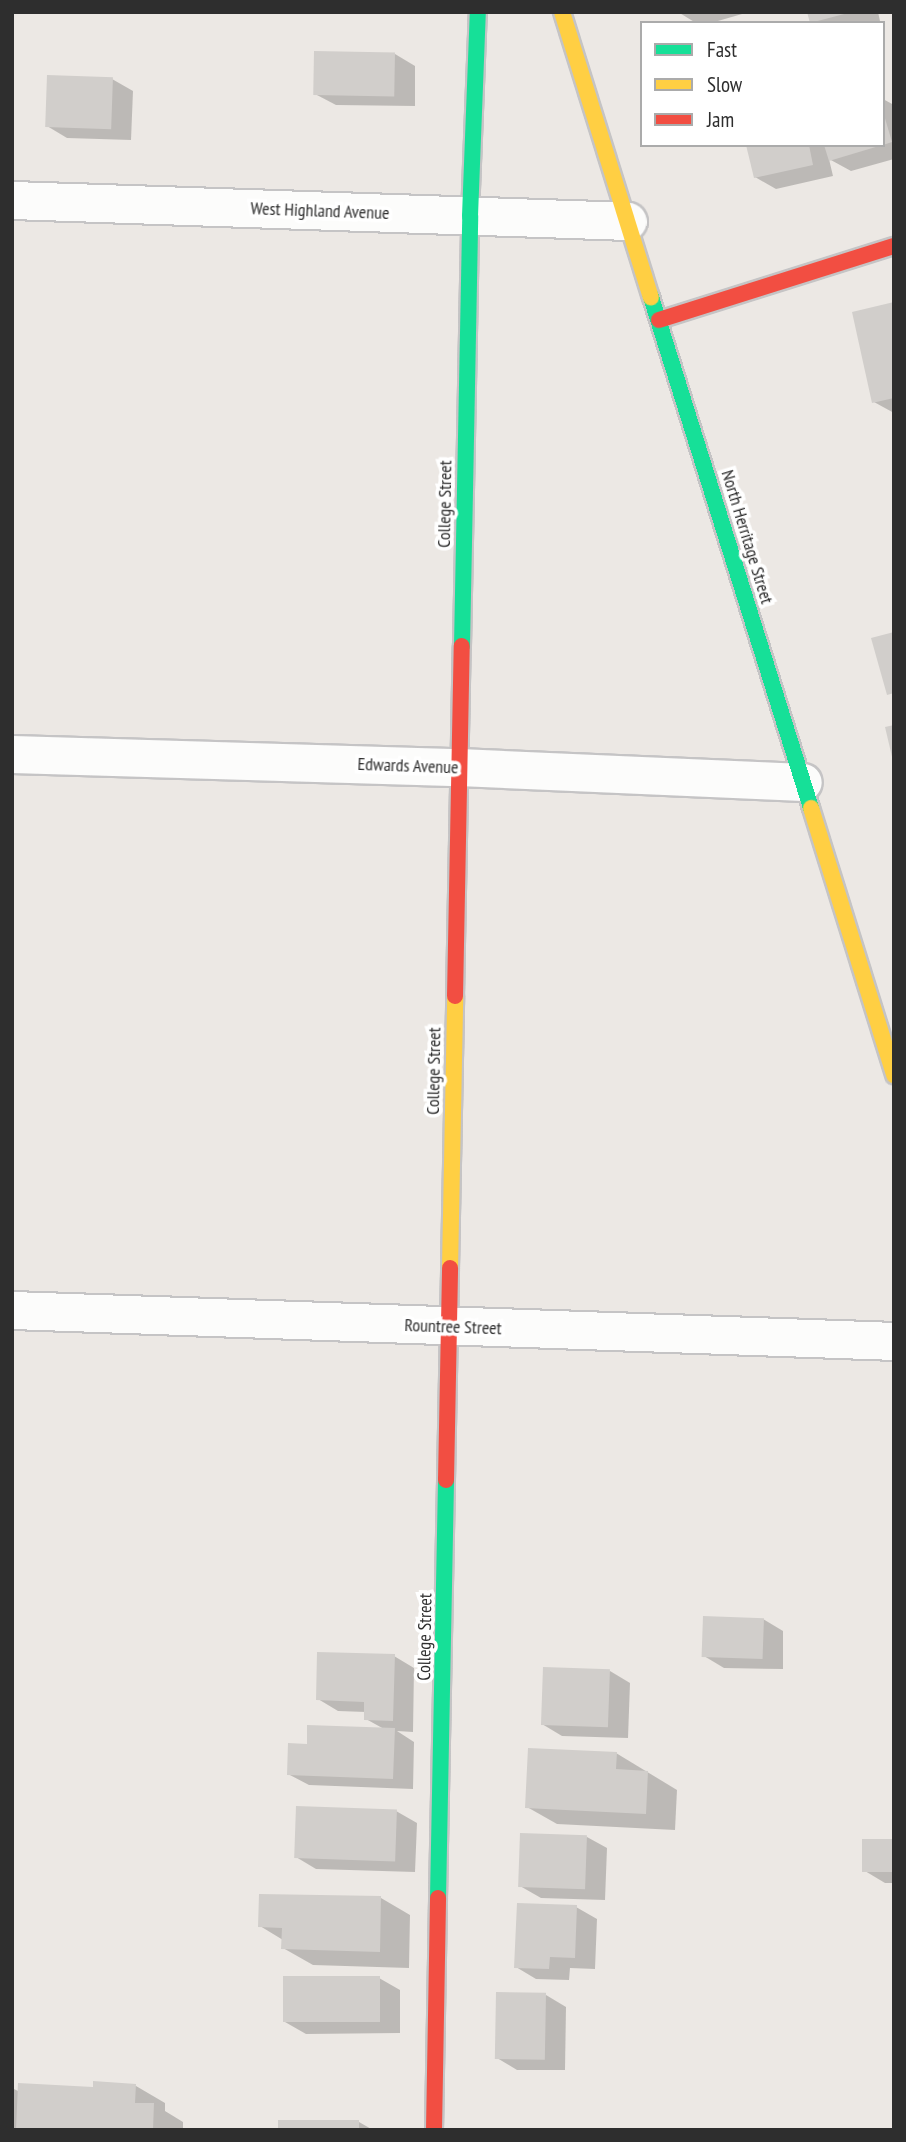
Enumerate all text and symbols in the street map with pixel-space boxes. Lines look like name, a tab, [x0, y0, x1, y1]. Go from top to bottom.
legend	[640, 21, 885, 147]
text: Fast	[707, 36, 737, 63]
text: Slow	[707, 71, 742, 98]
text: Jam	[707, 106, 734, 133]
street label: West Highland Avenue	[250, 198, 390, 224]
street label: College Street	[433, 460, 457, 548]
street label: North Herritage Street	[716, 467, 778, 607]
street label: Edwards Avenue	[357, 753, 459, 779]
street label: College Street	[422, 1027, 446, 1115]
street label: Rountree Street	[404, 1315, 502, 1339]
street label: College Street	[413, 1593, 437, 1681]

